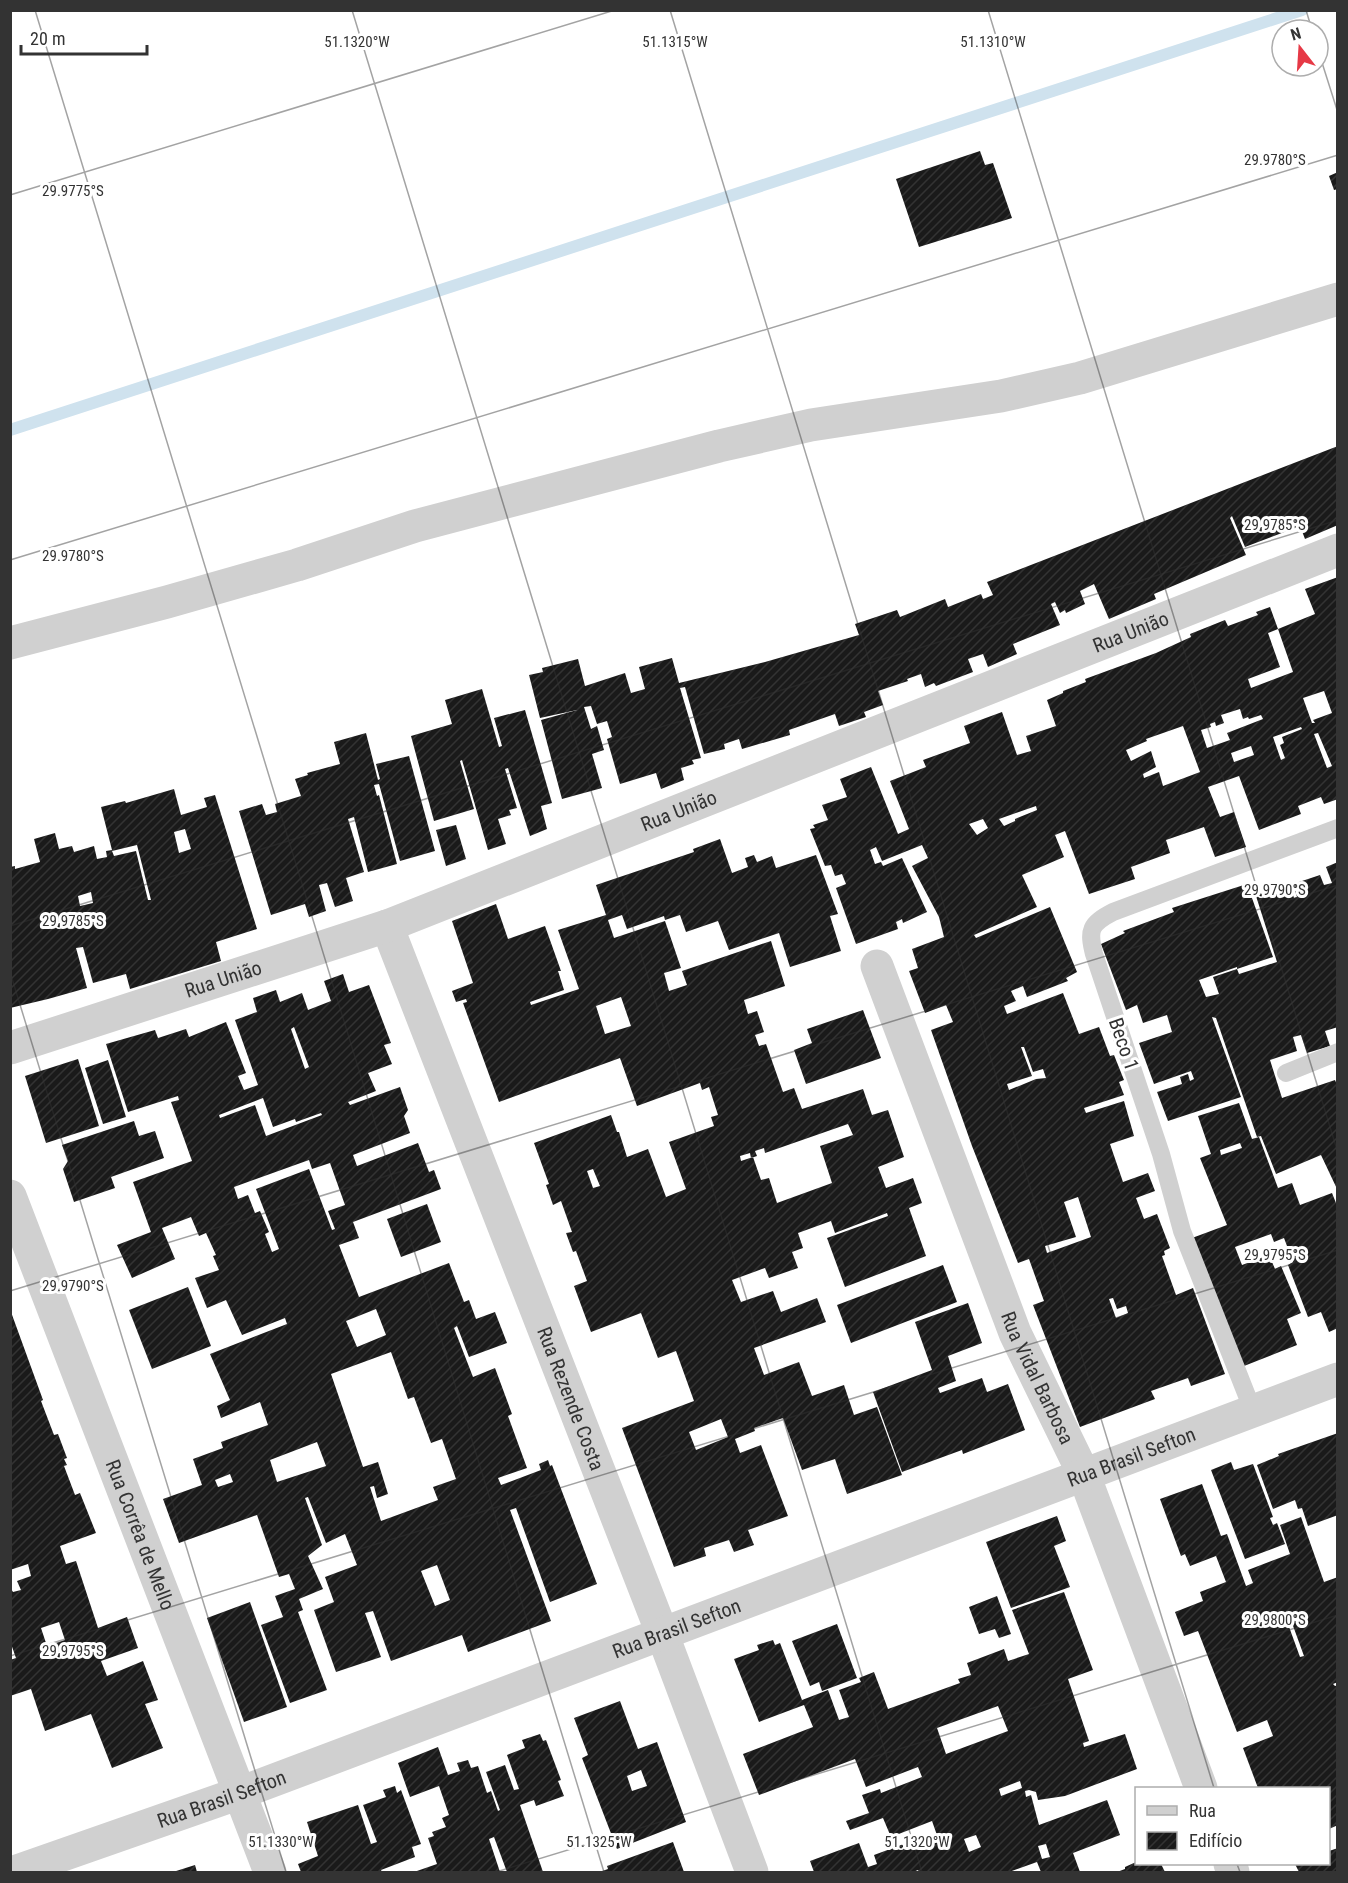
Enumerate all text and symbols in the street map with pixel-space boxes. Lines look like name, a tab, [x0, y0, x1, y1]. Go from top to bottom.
scale bar	[21, 18, 147, 56]
north arrow	[1270, 18, 1330, 78]
text: N	[1288, 24, 1303, 45]
text: 20 m	[30, 28, 65, 49]
text: 51.1320°W	[324, 33, 390, 51]
text: 51.1315°W	[642, 33, 708, 51]
text: 51.1310°W	[960, 33, 1026, 51]
text: 29.9780°S	[1244, 151, 1306, 169]
text: 29.9775°S	[42, 182, 104, 200]
text: 29.9785°S	[1244, 516, 1306, 534]
text: 29.9780°S	[42, 547, 104, 565]
street label: Rua União	[1089, 606, 1172, 658]
street label: Rua União	[637, 785, 720, 836]
text: 29.9790°S	[1244, 881, 1306, 899]
text: 29.9785°S	[42, 912, 104, 930]
street label: Rua União	[182, 955, 265, 1003]
street label: Beco 1	[1104, 1015, 1144, 1073]
text: 29.9795°S	[1244, 1246, 1306, 1264]
text: 29.9790°S	[42, 1277, 104, 1295]
street label: Rua Vidal Barbosa	[996, 1308, 1079, 1448]
street label: Rua Rezende Costa	[532, 1323, 610, 1474]
street label: Rua Brasil Sefton	[1064, 1422, 1199, 1492]
street label: Rua Corrêa de Mello	[101, 1456, 180, 1613]
street label: Rua Brasil Sefton	[609, 1593, 744, 1663]
text: 29.9800°S	[1244, 1611, 1306, 1629]
text: 29.9795°S	[42, 1642, 104, 1660]
street label: Rua Brasil Sefton	[154, 1765, 289, 1833]
legend	[1135, 1787, 1330, 1865]
text: Rua	[1189, 1800, 1216, 1821]
text: Edifício	[1189, 1830, 1242, 1851]
text: 51.1330°W	[248, 1833, 314, 1851]
text: 51.1325°W	[566, 1833, 632, 1851]
text: 51.1320°W	[884, 1833, 950, 1851]

